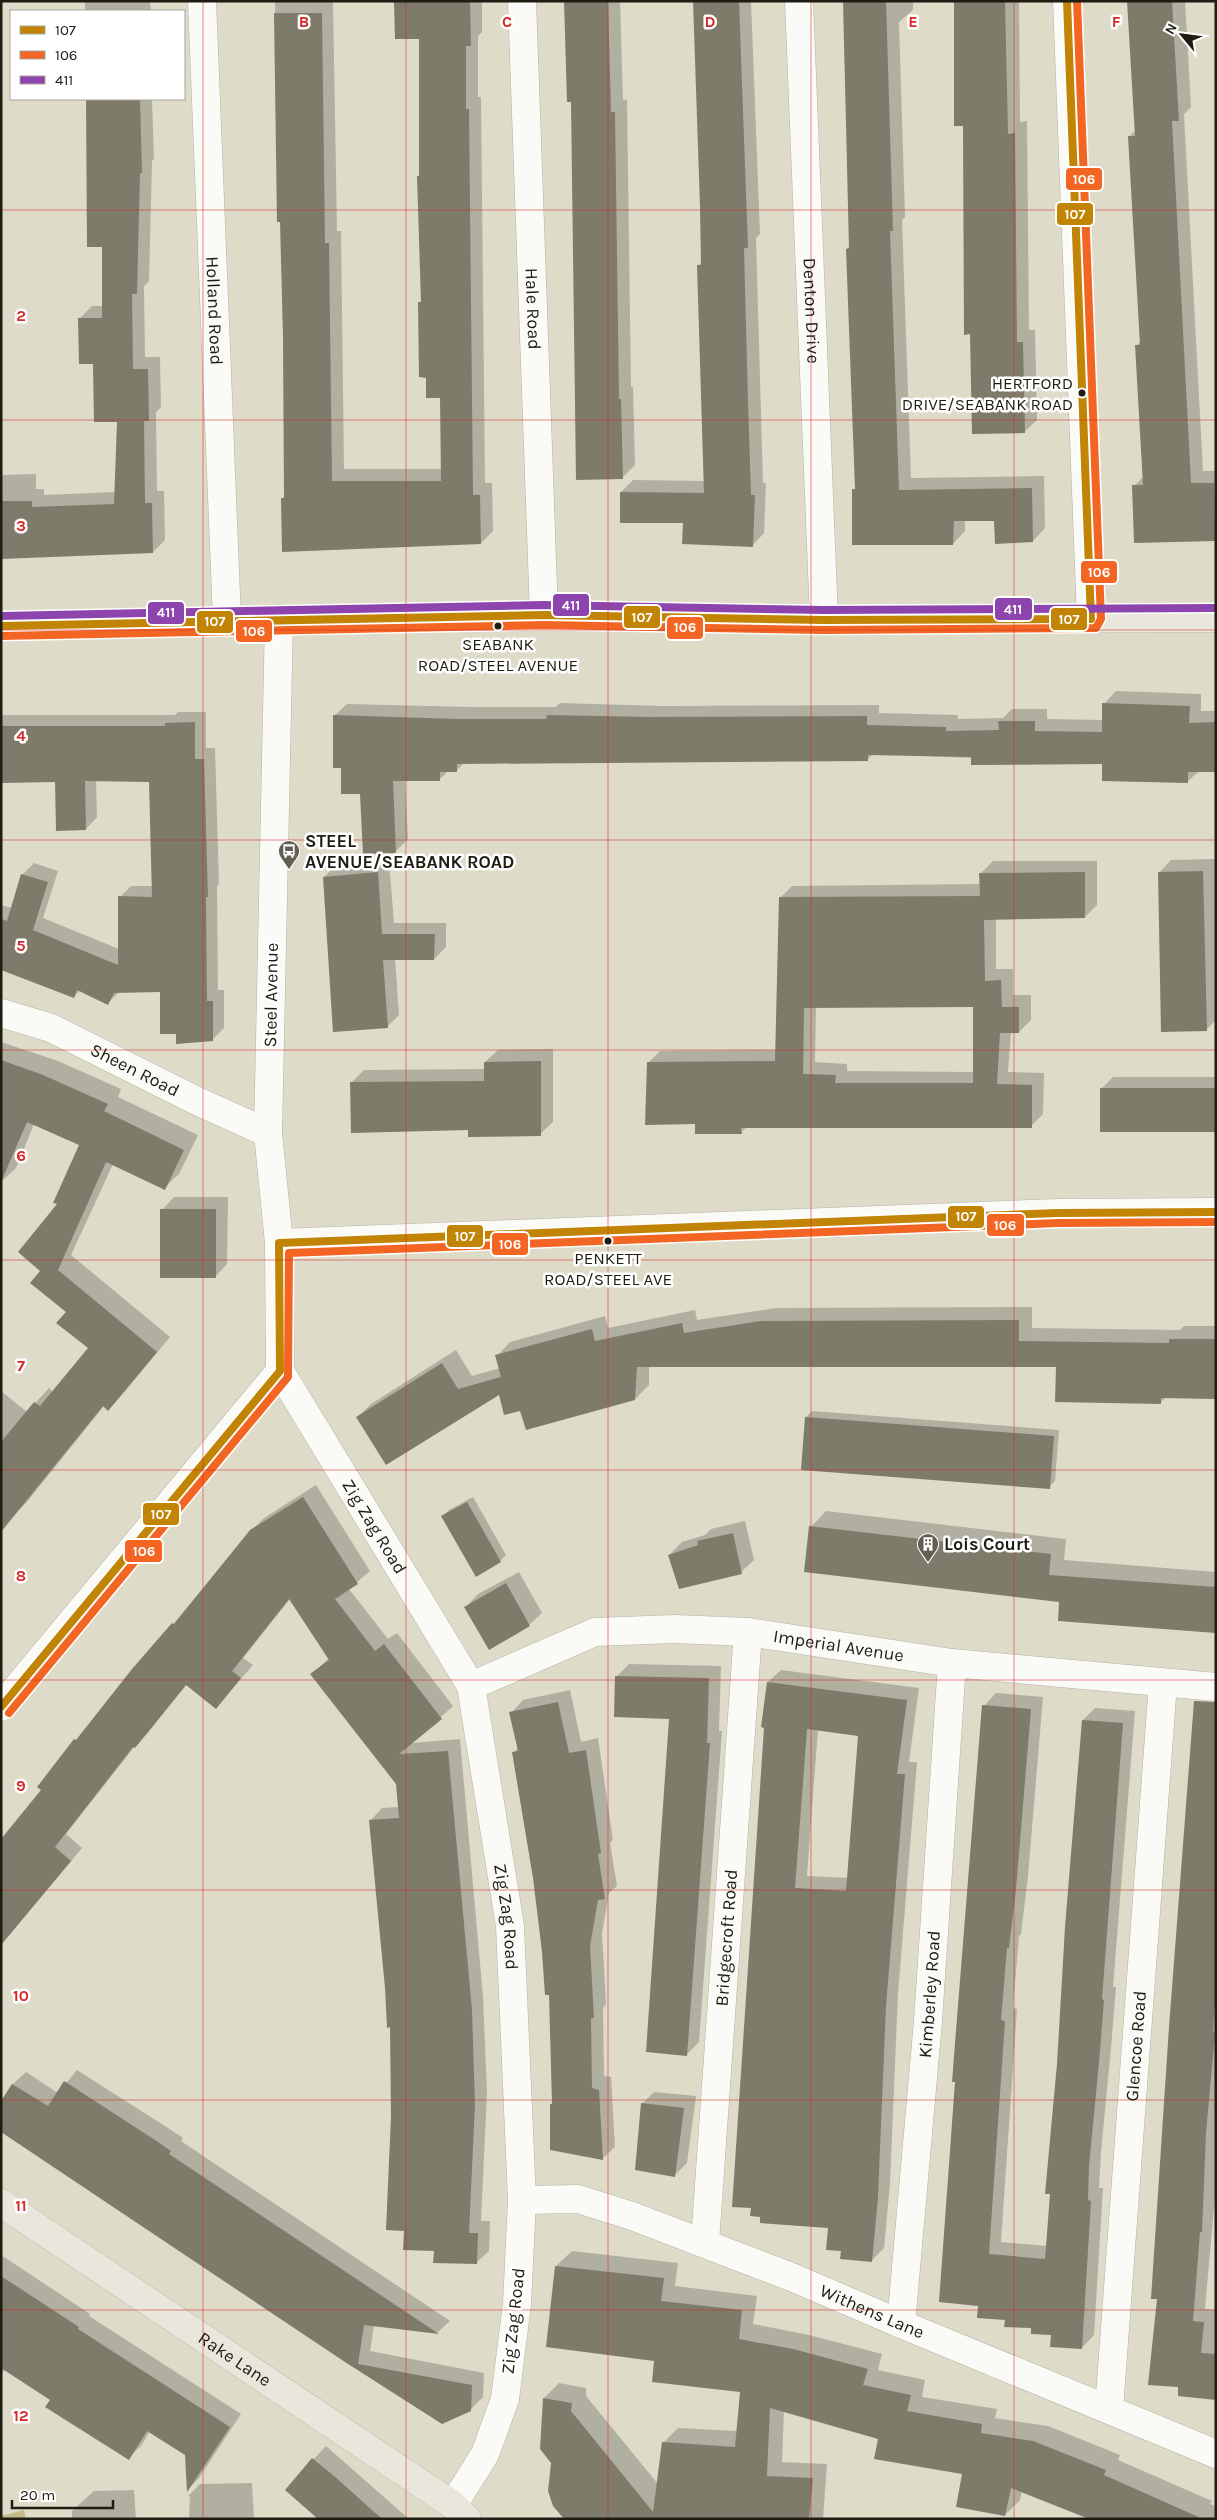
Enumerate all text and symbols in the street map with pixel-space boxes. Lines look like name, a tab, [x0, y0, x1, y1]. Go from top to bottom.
legend	[10, 10, 185, 100]
north arrow	[1157, 10, 1207, 60]
text: B	[299, 12, 309, 31]
text: C	[502, 12, 512, 31]
text: D	[705, 12, 716, 31]
text: E	[908, 12, 918, 31]
text: F	[1112, 12, 1121, 31]
text: N	[1161, 20, 1181, 37]
text: 107	[55, 21, 76, 39]
text: 106	[55, 46, 77, 64]
text: 411	[55, 71, 73, 89]
line badge: 106	[1065, 167, 1103, 191]
text: 106	[1073, 171, 1095, 188]
line badge: 107	[1056, 202, 1094, 226]
text: 107	[1065, 206, 1085, 223]
street label: Holland Road	[201, 256, 228, 366]
street label: Denton Drive	[798, 257, 825, 364]
street label: Hale Road	[521, 267, 545, 350]
text: 2	[16, 306, 26, 325]
place label: HERTFORD DRIVE/SEABANK ROAD	[902, 373, 1073, 414]
marker: HERTFORD DRIVE/SEABANK ROAD	[1077, 388, 1087, 398]
text: 3	[16, 516, 26, 535]
line badge: 106	[1080, 560, 1118, 584]
text: 106	[1088, 564, 1110, 581]
line badge: 411	[552, 593, 590, 617]
text: 411	[562, 597, 580, 614]
line badge: 411	[994, 597, 1033, 621]
line badge: 411	[147, 601, 185, 625]
text: 411	[1004, 601, 1022, 618]
text: 411	[157, 604, 175, 621]
line badge: 107	[623, 605, 661, 629]
line badge: 107	[1050, 607, 1088, 631]
text: 107	[632, 609, 652, 626]
line badge: 107	[196, 610, 234, 634]
text: 107	[1059, 611, 1079, 628]
text: 107	[205, 613, 225, 630]
line badge: 106	[666, 616, 704, 640]
line badge: 106	[235, 619, 273, 643]
text: 106	[674, 619, 696, 636]
marker: SEABANK ROAD/STEEL AVENUE	[493, 621, 503, 631]
text: 106	[243, 623, 265, 640]
place label: SEABANK ROAD/STEEL AVENUE	[418, 634, 578, 675]
text: 4	[16, 726, 26, 745]
place label: STEEL AVENUE/SEABANK ROAD	[305, 830, 514, 873]
bus stop icon: STEEL AVENUE/SEABANK ROAD	[277, 839, 301, 870]
text: 5	[16, 936, 26, 955]
street label: Steel Avenue	[259, 942, 283, 1048]
street label: Sheen Road	[87, 1038, 183, 1101]
text: 6	[16, 1146, 26, 1165]
line badge: 107	[947, 1205, 985, 1229]
text: 107	[956, 1208, 976, 1225]
line badge: 106	[986, 1213, 1025, 1237]
text: 106	[994, 1217, 1016, 1234]
line badge: 107	[446, 1224, 484, 1248]
text: 107	[455, 1228, 475, 1245]
line badge: 106	[491, 1232, 529, 1256]
text: 106	[499, 1236, 521, 1253]
marker: PENKETT ROAD/STEEL AVE	[603, 1236, 613, 1246]
place label: PENKETT ROAD/STEEL AVE	[544, 1248, 672, 1289]
text: 7	[17, 1356, 25, 1375]
street label: Zig Zag Road	[337, 1475, 412, 1578]
line badge: 107	[142, 1502, 180, 1526]
text: 107	[151, 1506, 171, 1523]
building icon: Lois Court	[916, 1532, 940, 1563]
place label: Lois Court	[944, 1533, 1030, 1555]
line badge: 106	[124, 1539, 163, 1563]
text: 106	[133, 1543, 155, 1560]
text: 8	[16, 1566, 26, 1585]
street label: Imperial Avenue	[772, 1625, 906, 1667]
text: 9	[16, 1776, 26, 1795]
street label: Zig Zag Road	[489, 1862, 523, 1970]
street label: Bridgecroft Road	[711, 1868, 742, 2007]
street label: Kimberley Road	[914, 1930, 945, 2059]
text: 10	[13, 1986, 29, 2005]
street label: Glencoe Road	[1121, 1990, 1151, 2102]
text: 11	[15, 2196, 27, 2215]
street label: Zig Zag Road	[496, 2267, 530, 2375]
street label: Withens Lane	[816, 2280, 928, 2343]
street label: Rake Lane	[194, 2327, 275, 2391]
text: 12	[13, 2406, 29, 2425]
scale bar	[12, 2478, 114, 2510]
text: 20 m	[20, 2486, 55, 2504]

